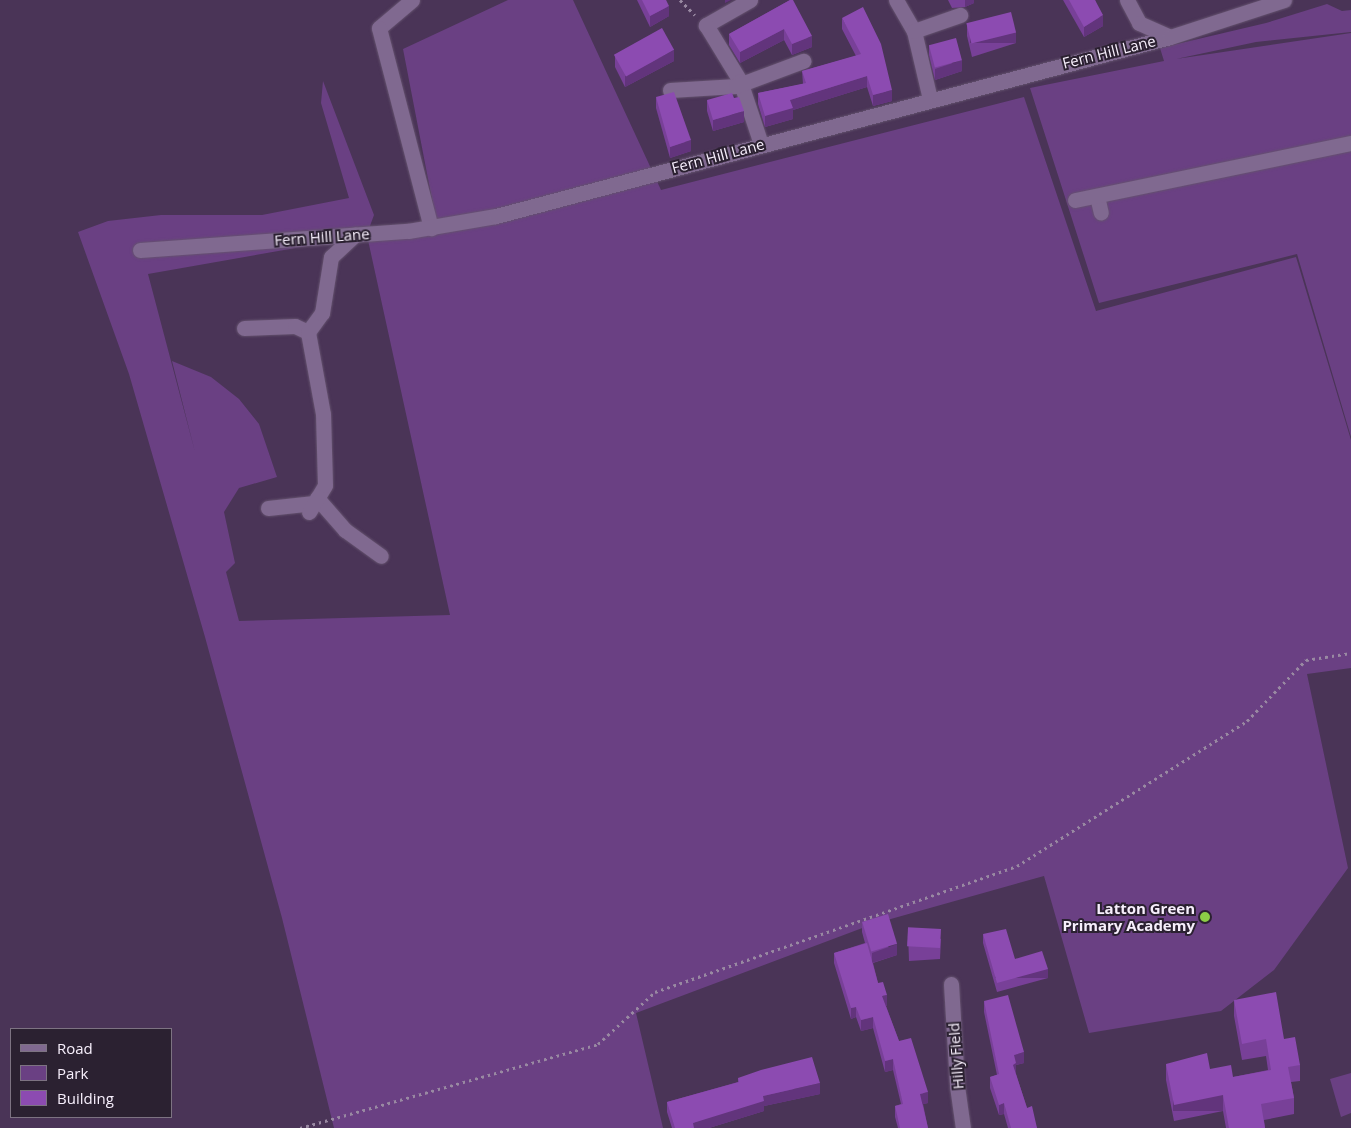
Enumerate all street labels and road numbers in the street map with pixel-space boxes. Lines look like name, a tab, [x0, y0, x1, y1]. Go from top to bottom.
street label: Fern Hill Lane	[1060, 32, 1158, 72]
street label: Fern Hill Lane	[670, 135, 766, 177]
street label: Fern Hill Lane	[274, 225, 370, 249]
street label: Hilly Field	[945, 1022, 967, 1090]

